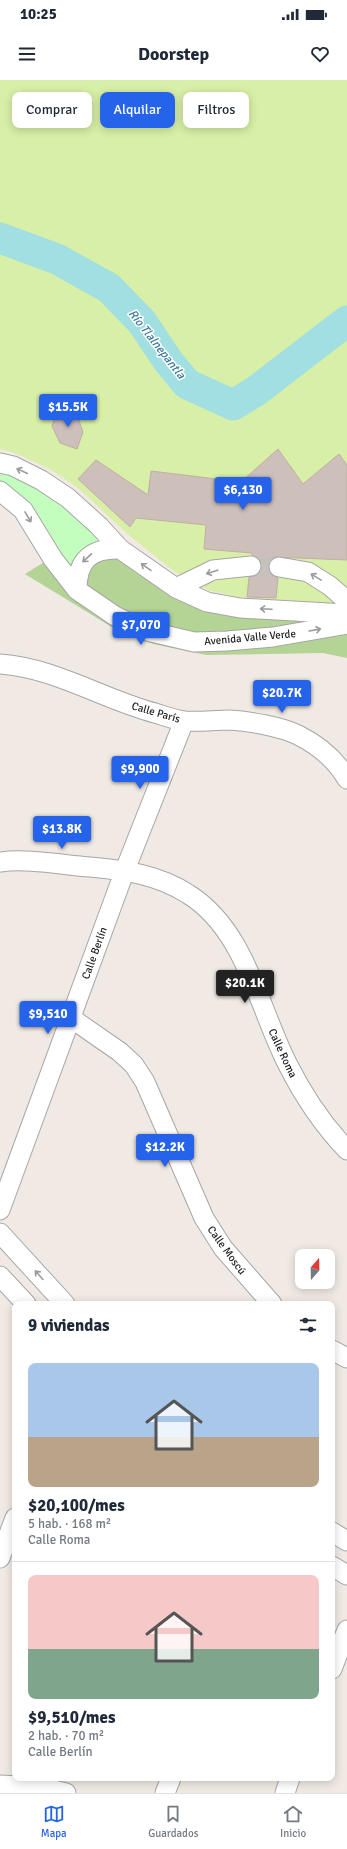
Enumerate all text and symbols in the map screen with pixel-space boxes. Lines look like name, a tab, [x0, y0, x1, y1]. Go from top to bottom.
text: 10:25	[20, 5, 57, 23]
icon: menu	[16, 43, 38, 65]
text: Doorstep	[138, 43, 209, 65]
icon: heart	[309, 43, 331, 65]
chip: Comprar	[12, 92, 92, 128]
chip: Alquilar	[100, 92, 175, 128]
chip: Filtros	[183, 92, 249, 128]
water label: Río Tlalnepantla	[125, 307, 189, 383]
pin: $15.5K	[35, 394, 101, 428]
text: $15.5K	[48, 399, 88, 415]
one-way arrow	[17, 467, 29, 474]
pin: $6,130	[210, 477, 276, 511]
text: $6,130	[224, 482, 262, 498]
one-way arrow	[24, 511, 32, 523]
one-way arrow	[83, 553, 93, 562]
one-way arrow	[141, 563, 152, 571]
one-way arrow	[207, 568, 219, 576]
one-way arrow	[310, 573, 322, 581]
one-way arrow	[260, 606, 273, 613]
pin: $7,070	[108, 612, 174, 646]
text: $7,070	[122, 617, 160, 633]
one-way arrow	[308, 626, 321, 634]
street label: Avenida Valle Verde	[204, 627, 296, 648]
pin: $20.7K	[249, 680, 315, 714]
text: $20.7K	[262, 685, 302, 701]
street label: Calle París	[130, 699, 182, 726]
pin: $9,900	[107, 756, 173, 790]
text: $9,900	[121, 761, 159, 777]
pin: $13.8K	[29, 816, 95, 850]
text: $13.8K	[42, 821, 82, 837]
street label: Calle Berlín	[79, 925, 110, 981]
pin: $20.1K	[212, 970, 278, 1004]
text: $20.1K	[225, 975, 265, 991]
pin: $9,510	[15, 1001, 81, 1035]
text: $9,510	[29, 1006, 67, 1022]
street label: Calle Roma	[265, 1027, 300, 1080]
pin: $12.2K	[132, 1134, 198, 1168]
text: $12.2K	[145, 1139, 185, 1155]
street label: Calle Moscú	[205, 1223, 249, 1277]
north arrow	[295, 1249, 335, 1289]
map controls	[295, 1249, 335, 1289]
one-way arrow	[34, 1270, 44, 1280]
icon: filters	[297, 1314, 319, 1336]
text: 9 viviendas	[28, 1315, 110, 1336]
icon: home	[138, 1389, 210, 1461]
text: $20,100/mes	[28, 1495, 125, 1516]
text: 5 hab. · 168 m²	[28, 1516, 111, 1532]
text: Calle Roma	[28, 1532, 90, 1548]
icon: home	[138, 1601, 210, 1673]
text: $9,510/mes	[28, 1707, 116, 1728]
text: 2 hab. · 70 m²	[28, 1728, 104, 1744]
text: Calle Berlín	[28, 1744, 93, 1760]
tab: Mapa	[41, 1803, 67, 1840]
tab: Guardados	[148, 1803, 198, 1840]
tab: Inicio	[280, 1803, 306, 1840]

